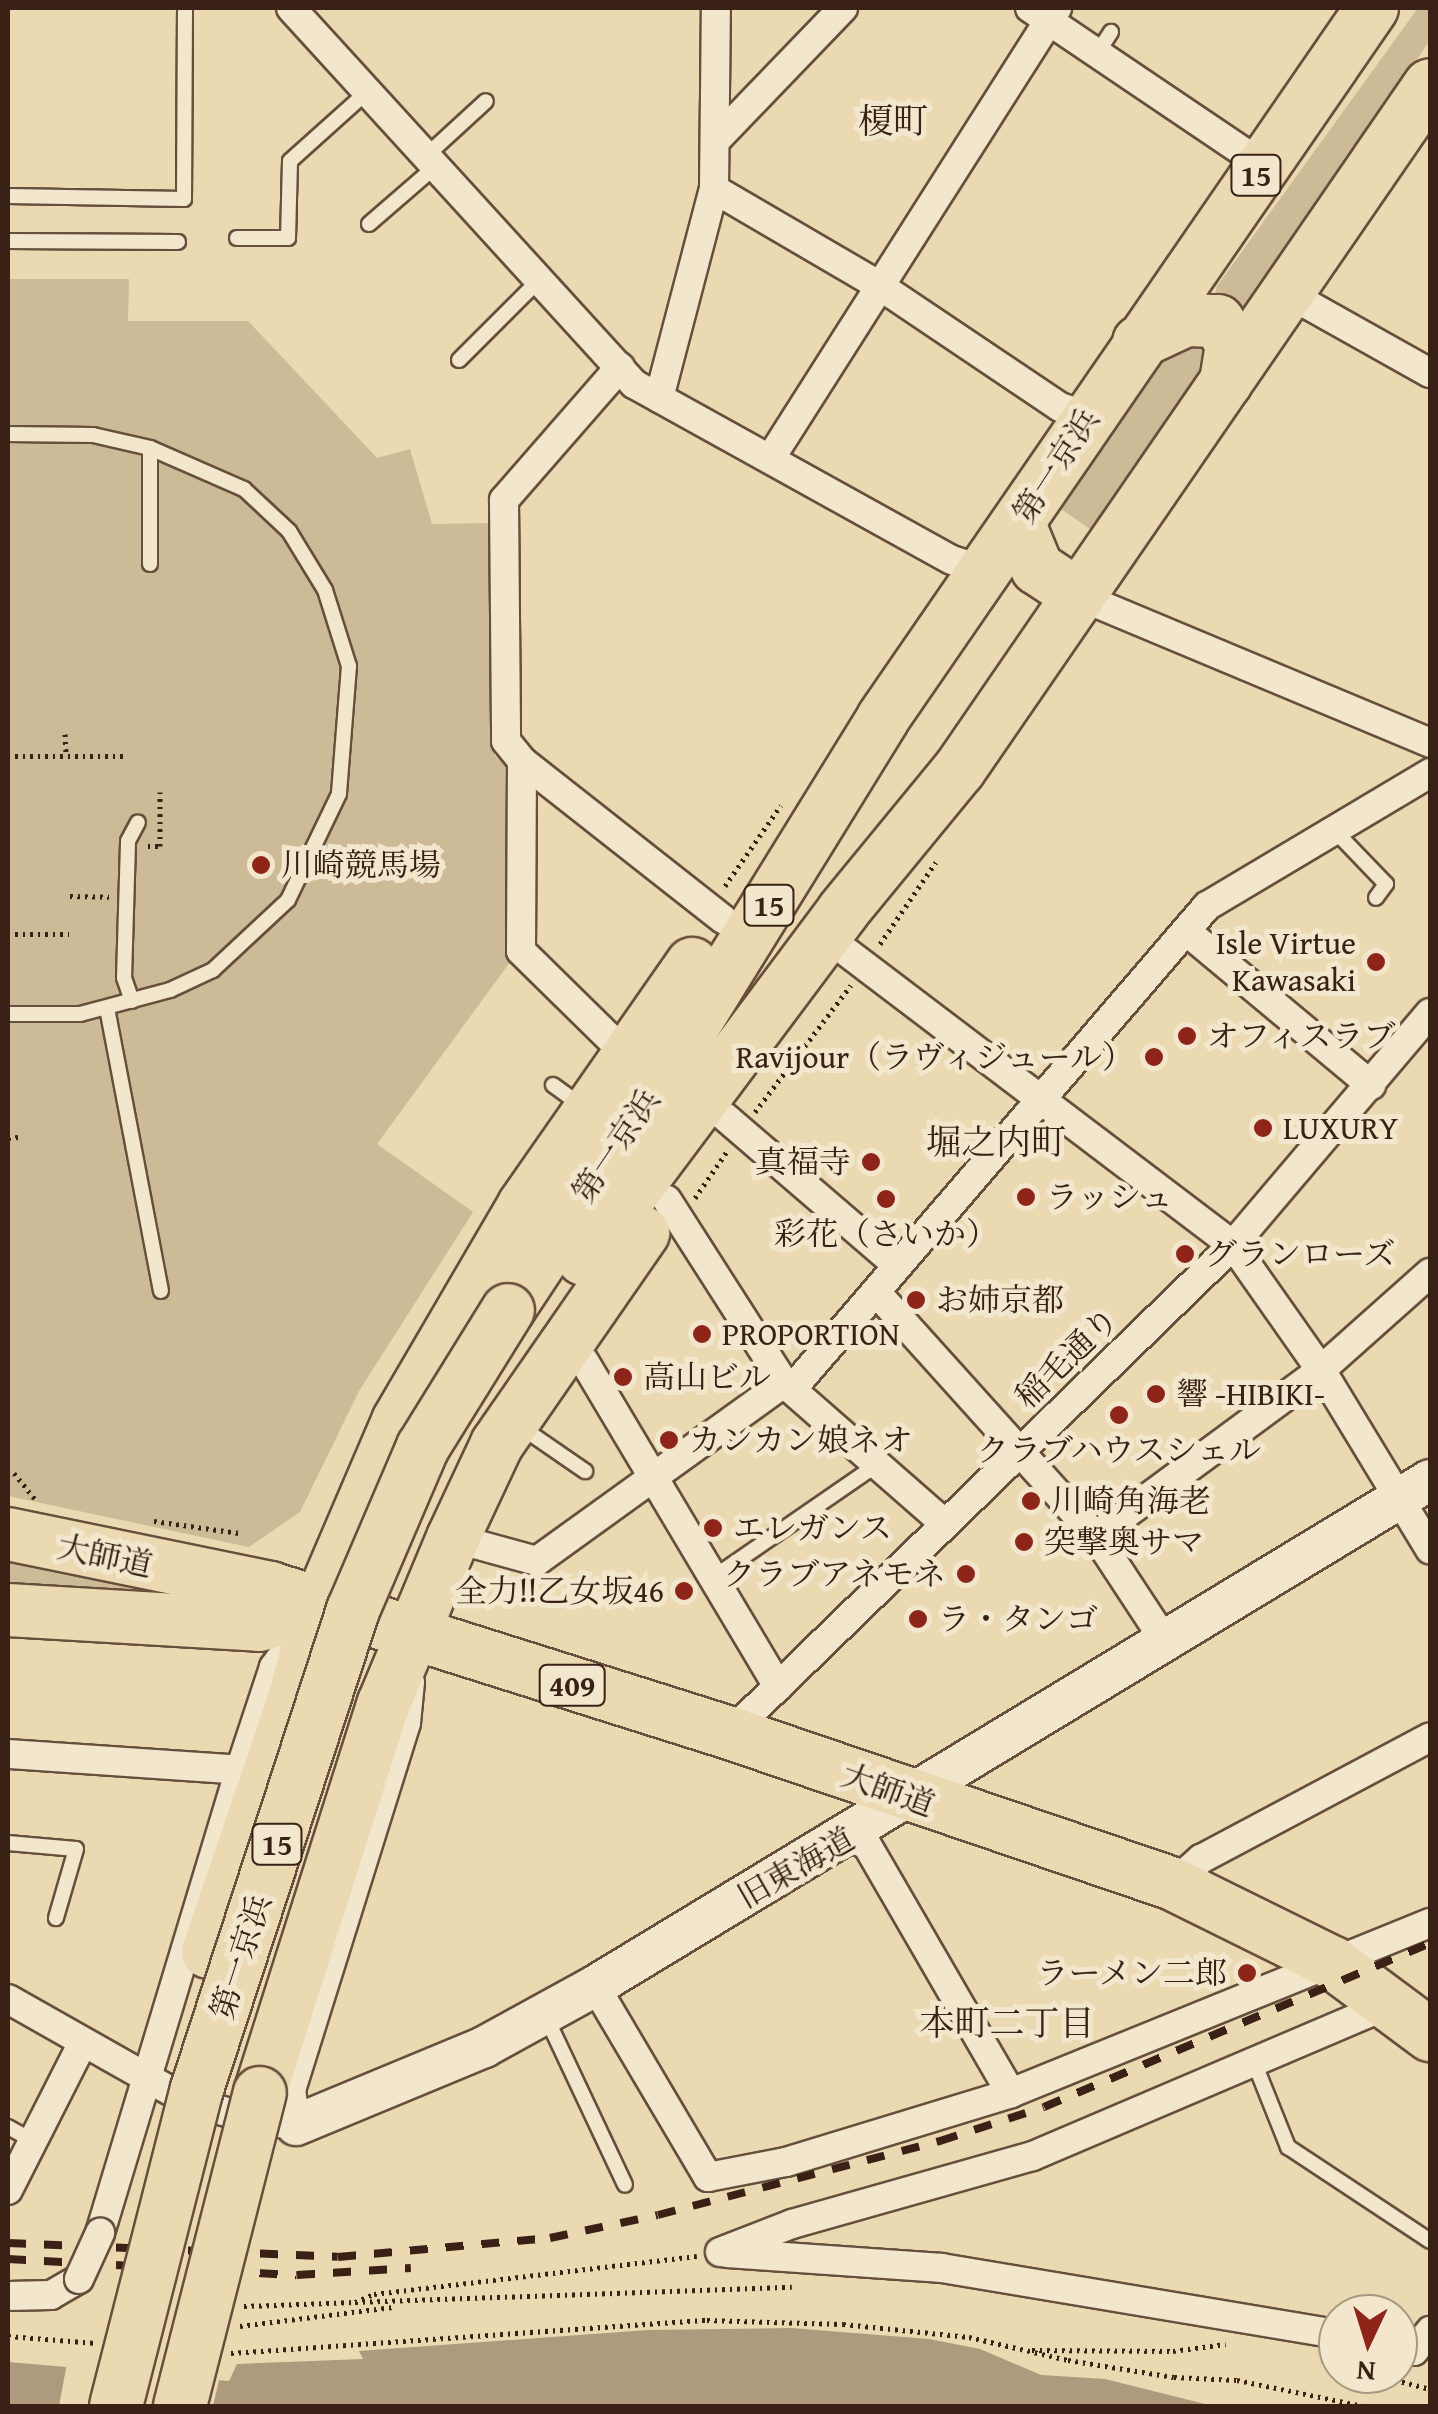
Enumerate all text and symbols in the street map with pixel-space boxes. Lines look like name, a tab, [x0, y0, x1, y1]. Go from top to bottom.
district label: 榎町	[858, 100, 928, 142]
road number: 15	[1228, 150, 1284, 200]
street label: 第一京浜	[1005, 402, 1107, 530]
place label: 川崎競馬場	[281, 846, 441, 884]
marker: 川崎競馬場	[250, 854, 272, 876]
road number: 15	[742, 880, 796, 930]
place label: Isle Virtue Kawasaki	[1216, 925, 1356, 1000]
marker: Isle Virtue Kawasaki	[1365, 951, 1387, 973]
place label: オフィスラブ	[1207, 1017, 1399, 1055]
marker: オフィスラブ	[1176, 1025, 1198, 1047]
place label: Ravijour（ラヴィジュール）	[733, 1038, 1134, 1076]
marker: Ravijour（ラヴィジュール）	[1143, 1046, 1165, 1068]
street label: 第一京浜	[564, 1082, 668, 1210]
place label: LUXURY	[1283, 1109, 1398, 1147]
marker: LUXURY	[1252, 1117, 1274, 1139]
district label: 堀之内町	[926, 1121, 1066, 1163]
place label: 真福寺	[755, 1143, 851, 1181]
marker: 真福寺	[860, 1151, 882, 1173]
place label: ラッシュ	[1046, 1178, 1174, 1216]
marker: ラッシュ	[1015, 1186, 1037, 1208]
marker: 彩花（さいか）	[875, 1188, 897, 1210]
place label: 彩花（さいか）	[774, 1215, 998, 1253]
place label: グランローズ	[1205, 1235, 1397, 1273]
marker: グランローズ	[1174, 1243, 1196, 1265]
place label: お姉京都	[936, 1281, 1064, 1319]
marker: お姉京都	[905, 1289, 927, 1311]
street label: 稲毛通り	[1008, 1300, 1126, 1416]
place label: PROPORTION	[722, 1315, 900, 1353]
marker: PROPORTION	[691, 1323, 713, 1345]
place label: 高山ビル	[643, 1358, 771, 1396]
marker: 高山ビル	[612, 1366, 634, 1388]
place label: 響 -HIBIKI-	[1176, 1375, 1325, 1413]
marker: 響 -HIBIKI-	[1145, 1383, 1167, 1405]
marker: クラブハウスシェル	[1108, 1404, 1130, 1426]
place label: カンカン娘ネオ	[689, 1421, 913, 1459]
marker: カンカン娘ネオ	[658, 1429, 680, 1451]
place label: クラブハウスシェル	[975, 1431, 1263, 1469]
place label: 川崎角海老	[1051, 1482, 1211, 1520]
marker: 川崎角海老	[1020, 1490, 1042, 1512]
place label: エレガンス	[733, 1509, 893, 1547]
marker: エレガンス	[702, 1517, 724, 1539]
place label: 突撃奥サマ	[1044, 1523, 1204, 1561]
street label: 大師道	[54, 1527, 156, 1585]
marker: 突撃奥サマ	[1013, 1531, 1035, 1553]
place label: クラブアネモネ	[722, 1555, 946, 1593]
marker: クラブアネモネ	[955, 1563, 977, 1585]
place label: 全力!!乙女坂46	[455, 1572, 664, 1610]
marker: 全力!!乙女坂46	[673, 1580, 695, 1602]
place label: ラ・タンゴ	[938, 1600, 1098, 1638]
marker: ラ・タンゴ	[907, 1608, 929, 1630]
road number: 409	[537, 1660, 607, 1710]
street label: 大師道	[836, 1756, 940, 1824]
road number: 15	[250, 1819, 304, 1869]
street label: 旧東海道	[731, 1819, 861, 1917]
street label: 第一京浜	[203, 1890, 279, 2024]
place label: ラーメン二郎	[1035, 1954, 1227, 1992]
marker: ラーメン二郎	[1236, 1962, 1258, 1984]
district label: 本町二丁目	[920, 2002, 1094, 2044]
north arrow	[1318, 2294, 1418, 2394]
text: N	[1355, 2351, 1377, 2394]

